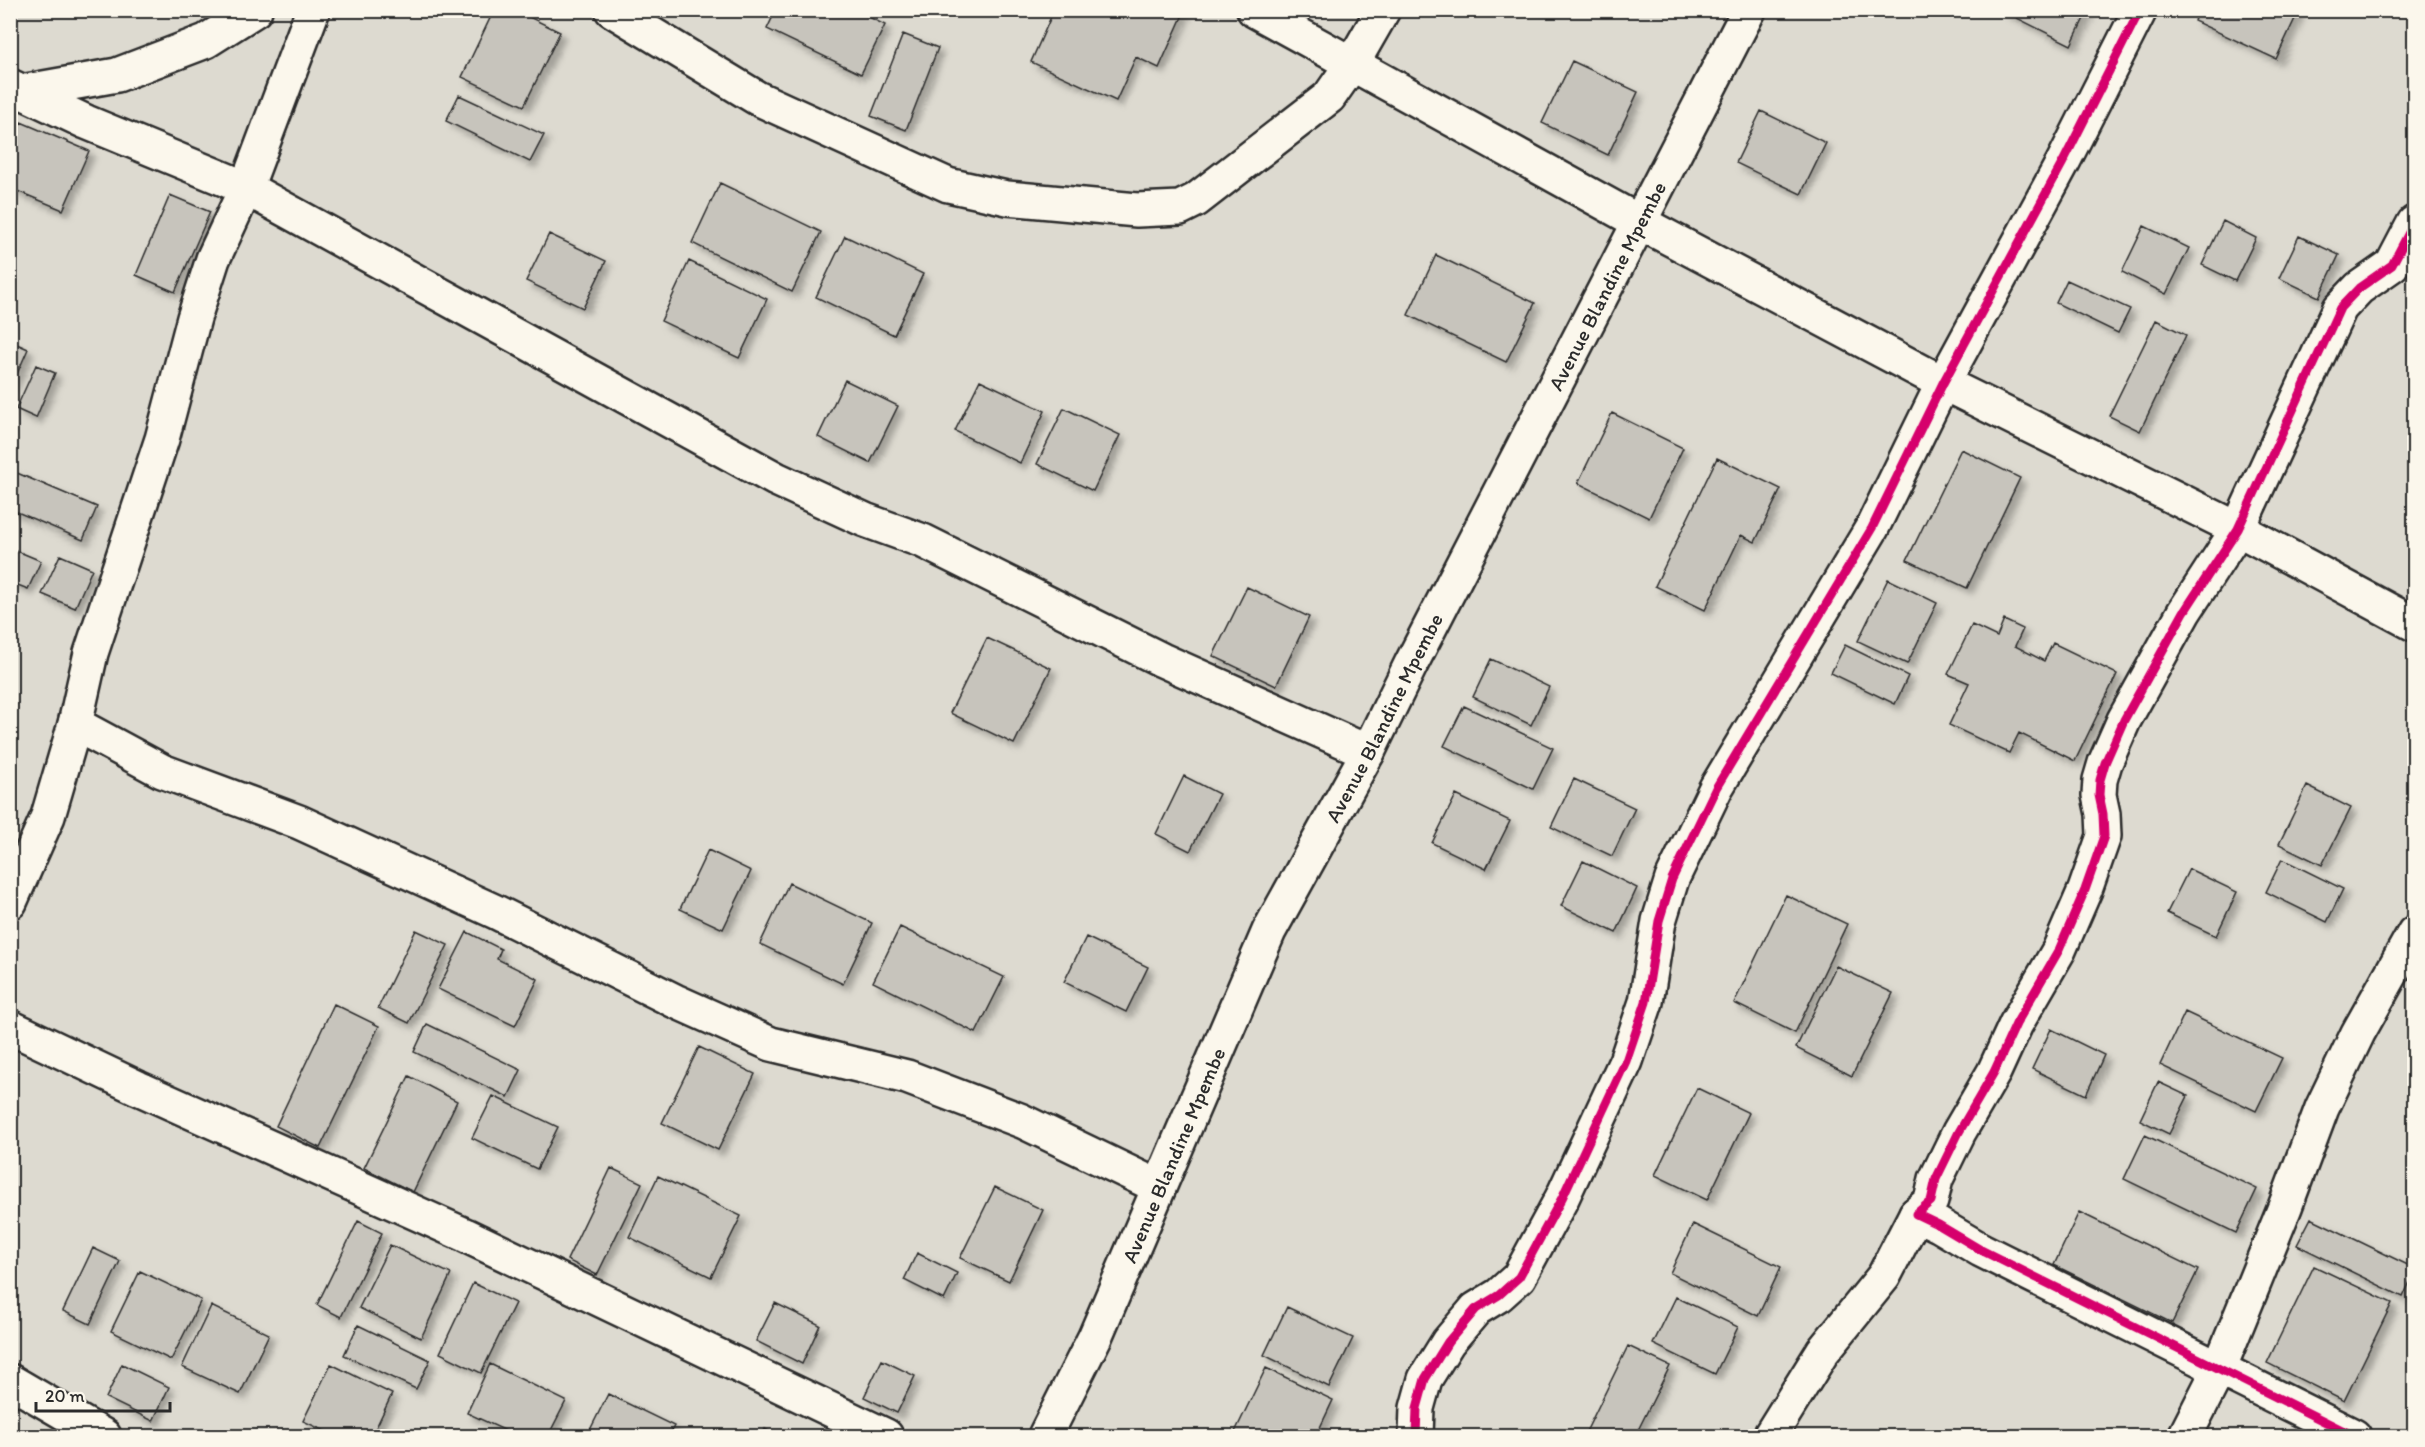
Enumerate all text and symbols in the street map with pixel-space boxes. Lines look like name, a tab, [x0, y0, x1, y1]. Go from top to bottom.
street label: Avenue Blandine Mpembe	[1542, 177, 1671, 394]
street label: Avenue Blandine Mpembe	[1319, 609, 1448, 826]
street label: Avenue Blandine Mpembe	[1116, 1043, 1230, 1266]
scale bar	[36, 1375, 170, 1413]
text: 20 m	[45, 1385, 85, 1407]

